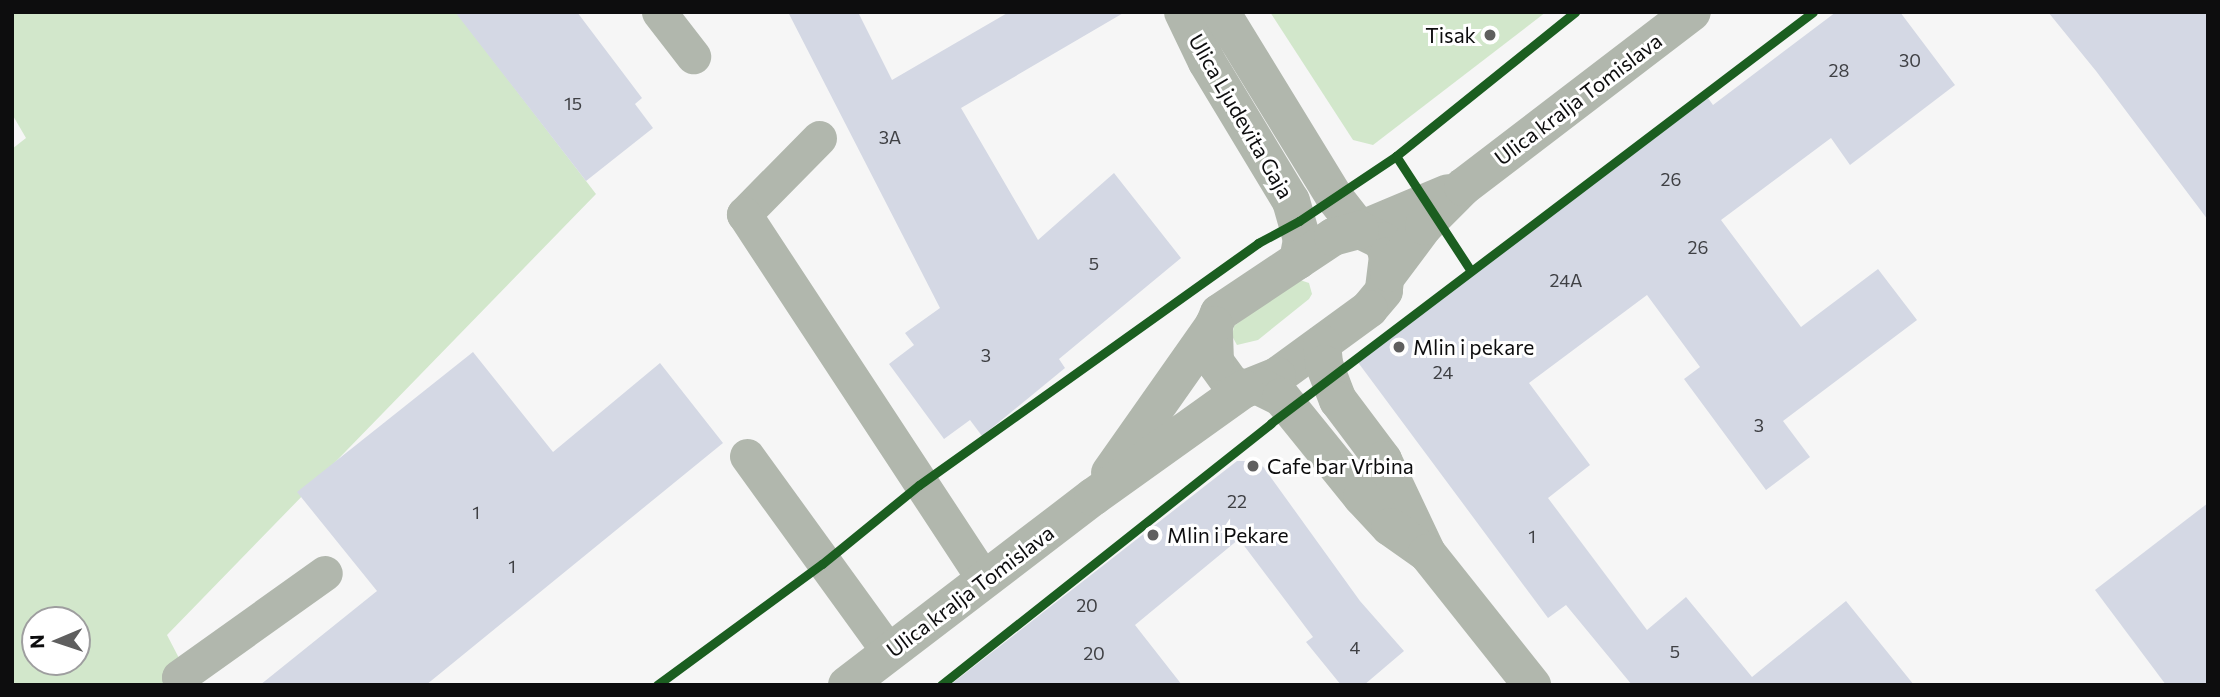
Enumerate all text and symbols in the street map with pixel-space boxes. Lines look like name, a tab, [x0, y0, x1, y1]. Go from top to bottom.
place label: Tisak	[1425, 22, 1476, 48]
marker: Tisak	[1482, 27, 1498, 43]
street label: Ulica kralja Tomislava	[1489, 28, 1667, 170]
street label: Ulica Ljudevita Gaja	[1184, 29, 1298, 203]
house number: 30	[1899, 49, 1921, 71]
house number: 28	[1829, 59, 1849, 81]
house number: 15	[564, 92, 582, 114]
house number: 3A	[879, 126, 901, 148]
house number: 26	[1661, 168, 1681, 190]
house number: 26	[1688, 236, 1708, 258]
house number: 5	[1089, 252, 1099, 274]
house number: 24A	[1550, 269, 1582, 291]
place label: Mlin i pekare	[1413, 334, 1534, 360]
marker: Mlin i pekare	[1391, 339, 1407, 355]
house number: 3	[981, 344, 991, 366]
house number: 24	[1433, 361, 1453, 383]
house number: 3	[1754, 414, 1764, 436]
place label: Cafe bar Vrbina	[1267, 453, 1414, 479]
marker: Cafe bar Vrbina	[1245, 458, 1261, 474]
house number: 22	[1227, 490, 1247, 512]
house number: 1	[472, 501, 480, 523]
street label: Ulica kralja Tomislava	[881, 520, 1059, 662]
place label: Mlin i Pekare	[1167, 522, 1289, 548]
house number: 1	[1528, 525, 1536, 547]
marker: Mlin i Pekare	[1145, 527, 1161, 543]
house number: 1	[508, 555, 516, 577]
house number: 20	[1076, 594, 1098, 616]
north arrow	[21, 606, 91, 676]
text: N	[25, 634, 48, 649]
house number: 4	[1350, 636, 1360, 658]
house number: 5	[1670, 640, 1680, 662]
house number: 20	[1083, 642, 1105, 664]

